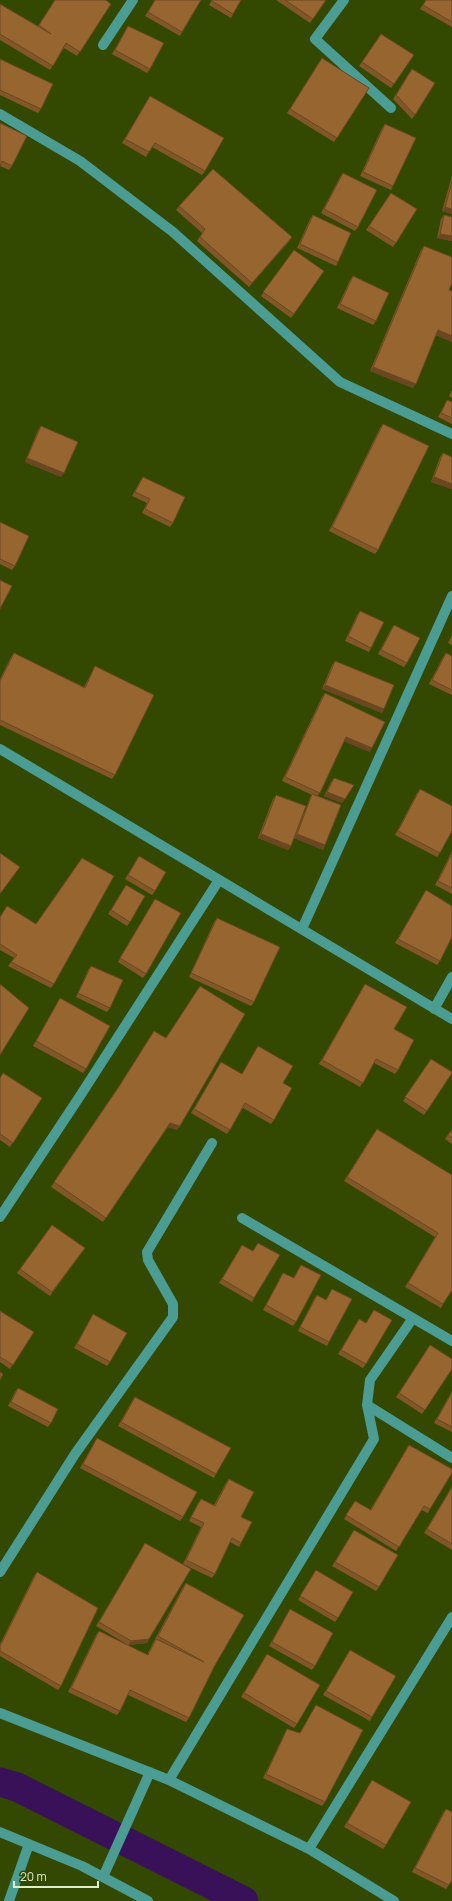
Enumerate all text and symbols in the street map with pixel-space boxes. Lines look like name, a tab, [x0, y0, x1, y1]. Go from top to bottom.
scale bar	[14, 1863, 98, 1889]
text: 20 m	[20, 1868, 47, 1885]

